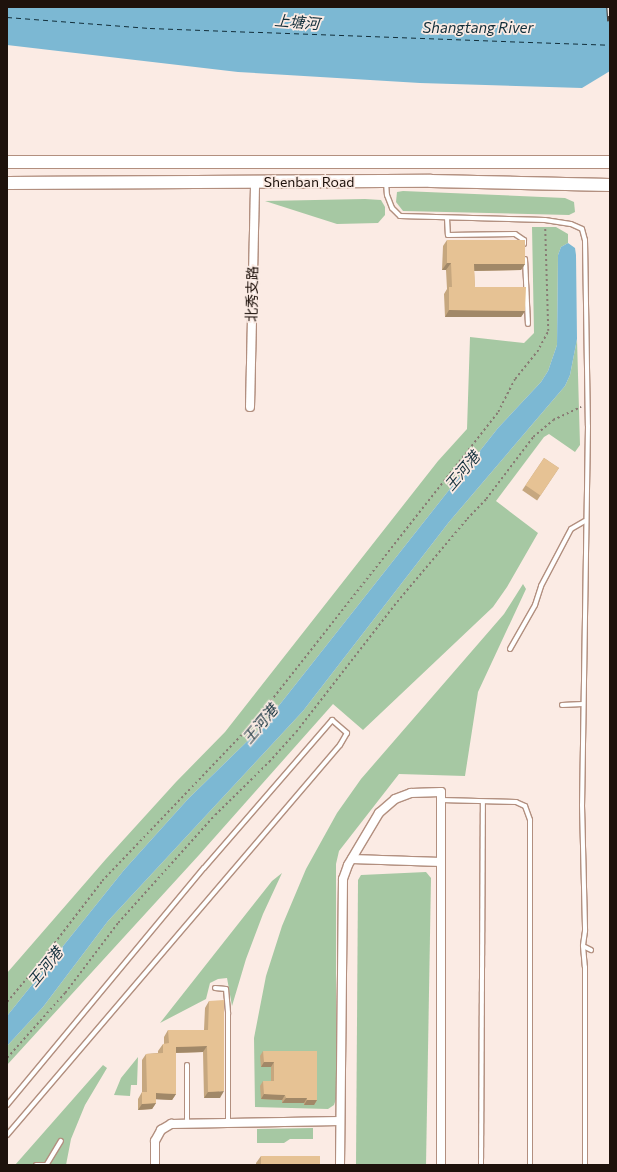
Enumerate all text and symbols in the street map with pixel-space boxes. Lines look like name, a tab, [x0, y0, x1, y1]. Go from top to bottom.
water label: 上塘河	[274, 11, 320, 33]
water label: Shangtang River	[423, 19, 533, 37]
street label: Shenban Road	[264, 174, 354, 190]
street label: 北秀支路	[243, 266, 261, 322]
water label: 王河港	[441, 448, 483, 494]
water label: 王河港	[239, 701, 281, 747]
water label: 王河港	[24, 944, 66, 990]

